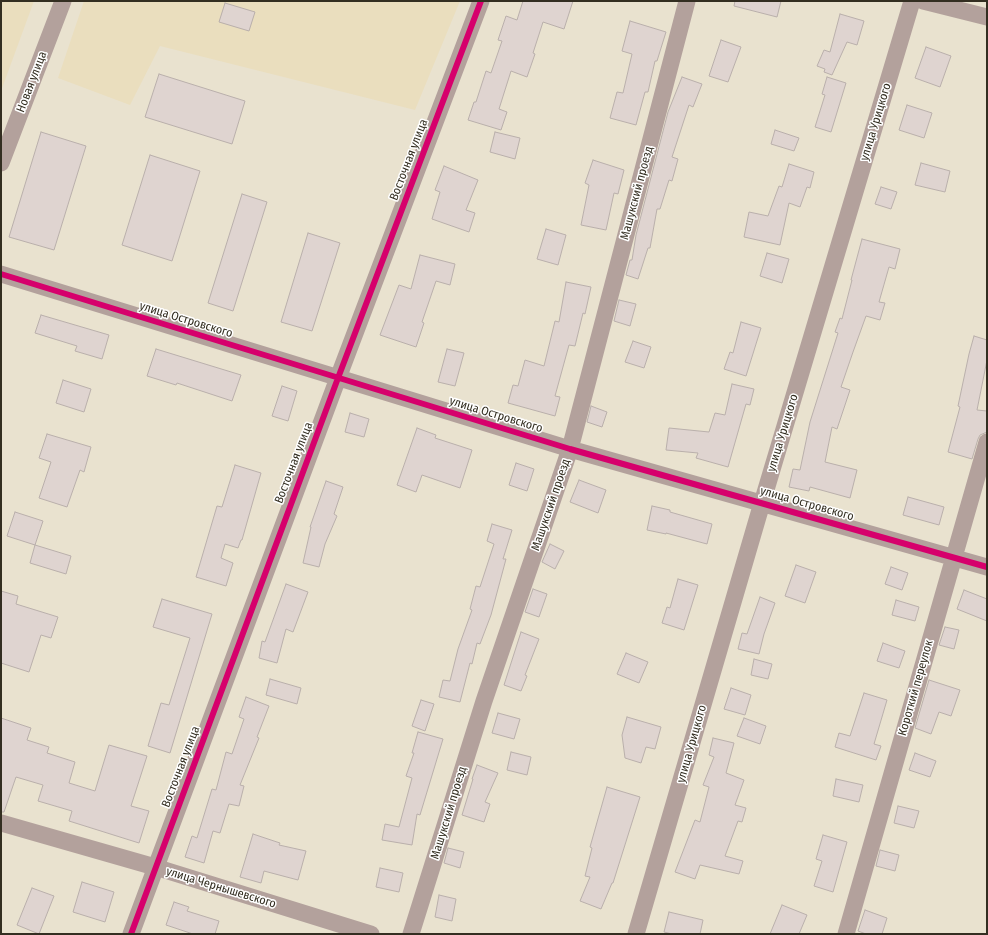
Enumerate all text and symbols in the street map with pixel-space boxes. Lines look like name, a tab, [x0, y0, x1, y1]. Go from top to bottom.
street label: Новая улица	[14, 49, 50, 115]
street label: улица Урицкого	[857, 81, 895, 163]
street label: Восточная улица	[387, 117, 431, 203]
street label: Машукский проезд	[618, 145, 656, 241]
street label: улица Островского	[138, 299, 234, 341]
street label: улица Урицкого	[764, 392, 802, 474]
street label: улица Островского	[448, 394, 544, 436]
street label: Восточная улица	[272, 420, 316, 506]
street label: Машукский проезд	[529, 457, 573, 553]
street label: улица Островского	[759, 484, 855, 524]
street label: Короткий переулок	[895, 638, 937, 738]
street label: улица Урицкого	[674, 703, 710, 785]
street label: Восточная улица	[159, 724, 203, 810]
street label: Машукский проезд	[428, 765, 470, 861]
street label: улица Чернышевского	[164, 864, 278, 912]

